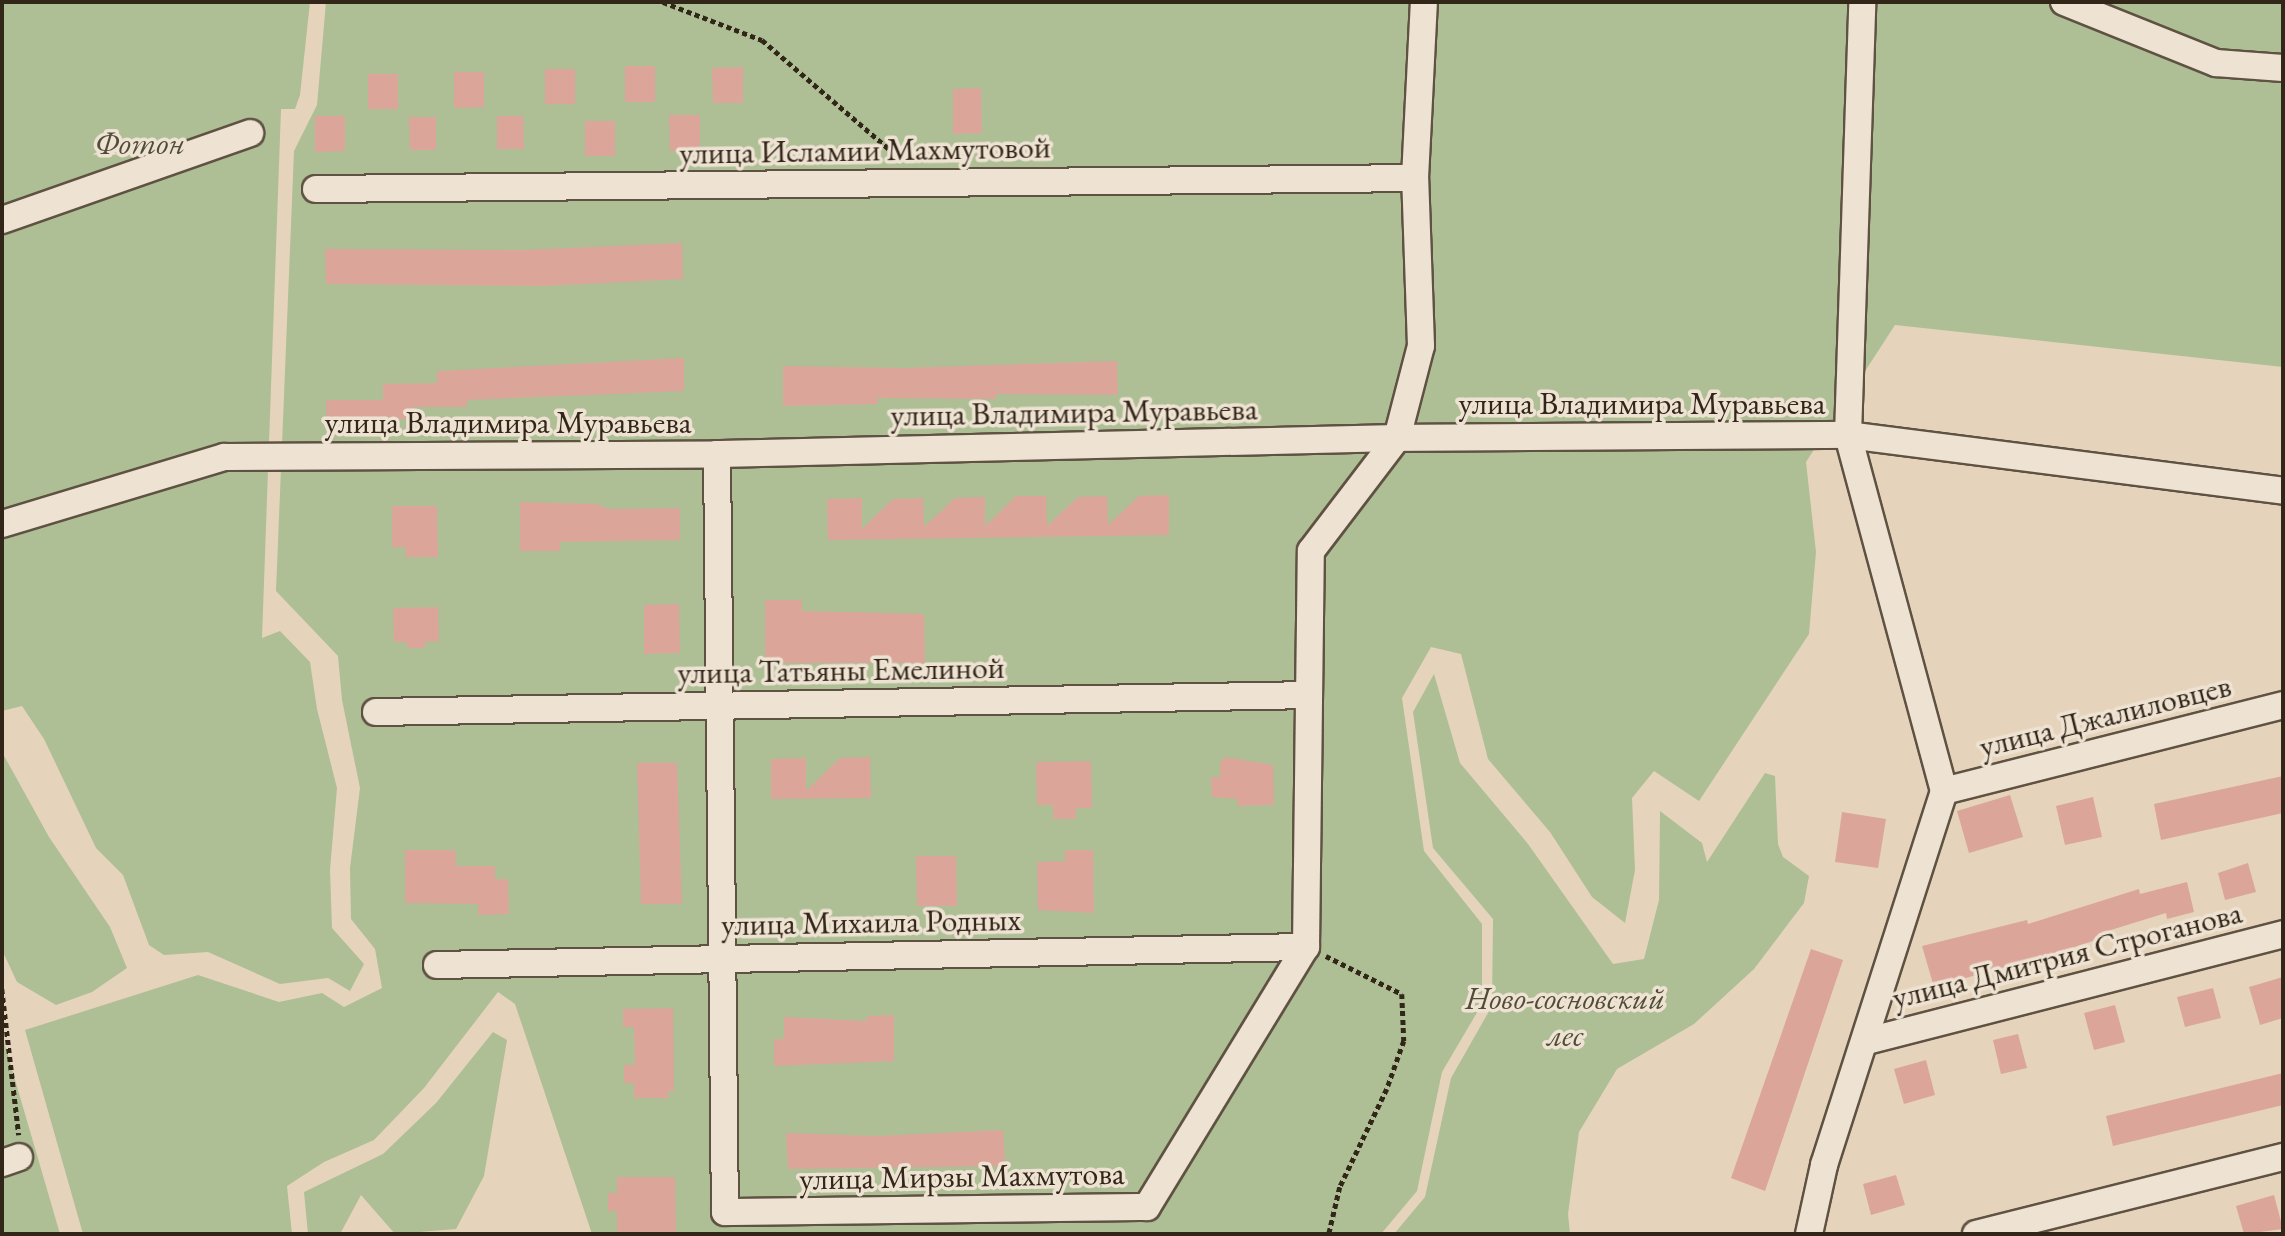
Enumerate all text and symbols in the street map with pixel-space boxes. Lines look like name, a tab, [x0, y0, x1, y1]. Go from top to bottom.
park label: Фотон	[95, 124, 185, 162]
street label: улица Исламии Махмутовой	[679, 128, 1051, 172]
street label: улица Владимира Муравьева	[1458, 384, 1826, 422]
street label: улица Владимира Муравьева	[890, 390, 1258, 434]
street label: улица Владимира Муравьева	[324, 403, 692, 441]
street label: улица Татьяны Емелиной	[677, 648, 1005, 692]
street label: улица Джалиловцев	[1975, 666, 2235, 766]
street label: улица Дмитрия Строганова	[1888, 893, 2246, 1017]
street label: улица Михаила Родных	[721, 900, 1021, 944]
park label: Ново-сосновский лес	[1465, 980, 1665, 1055]
street label: улица Мирзы Махмутова	[799, 1154, 1125, 1198]

